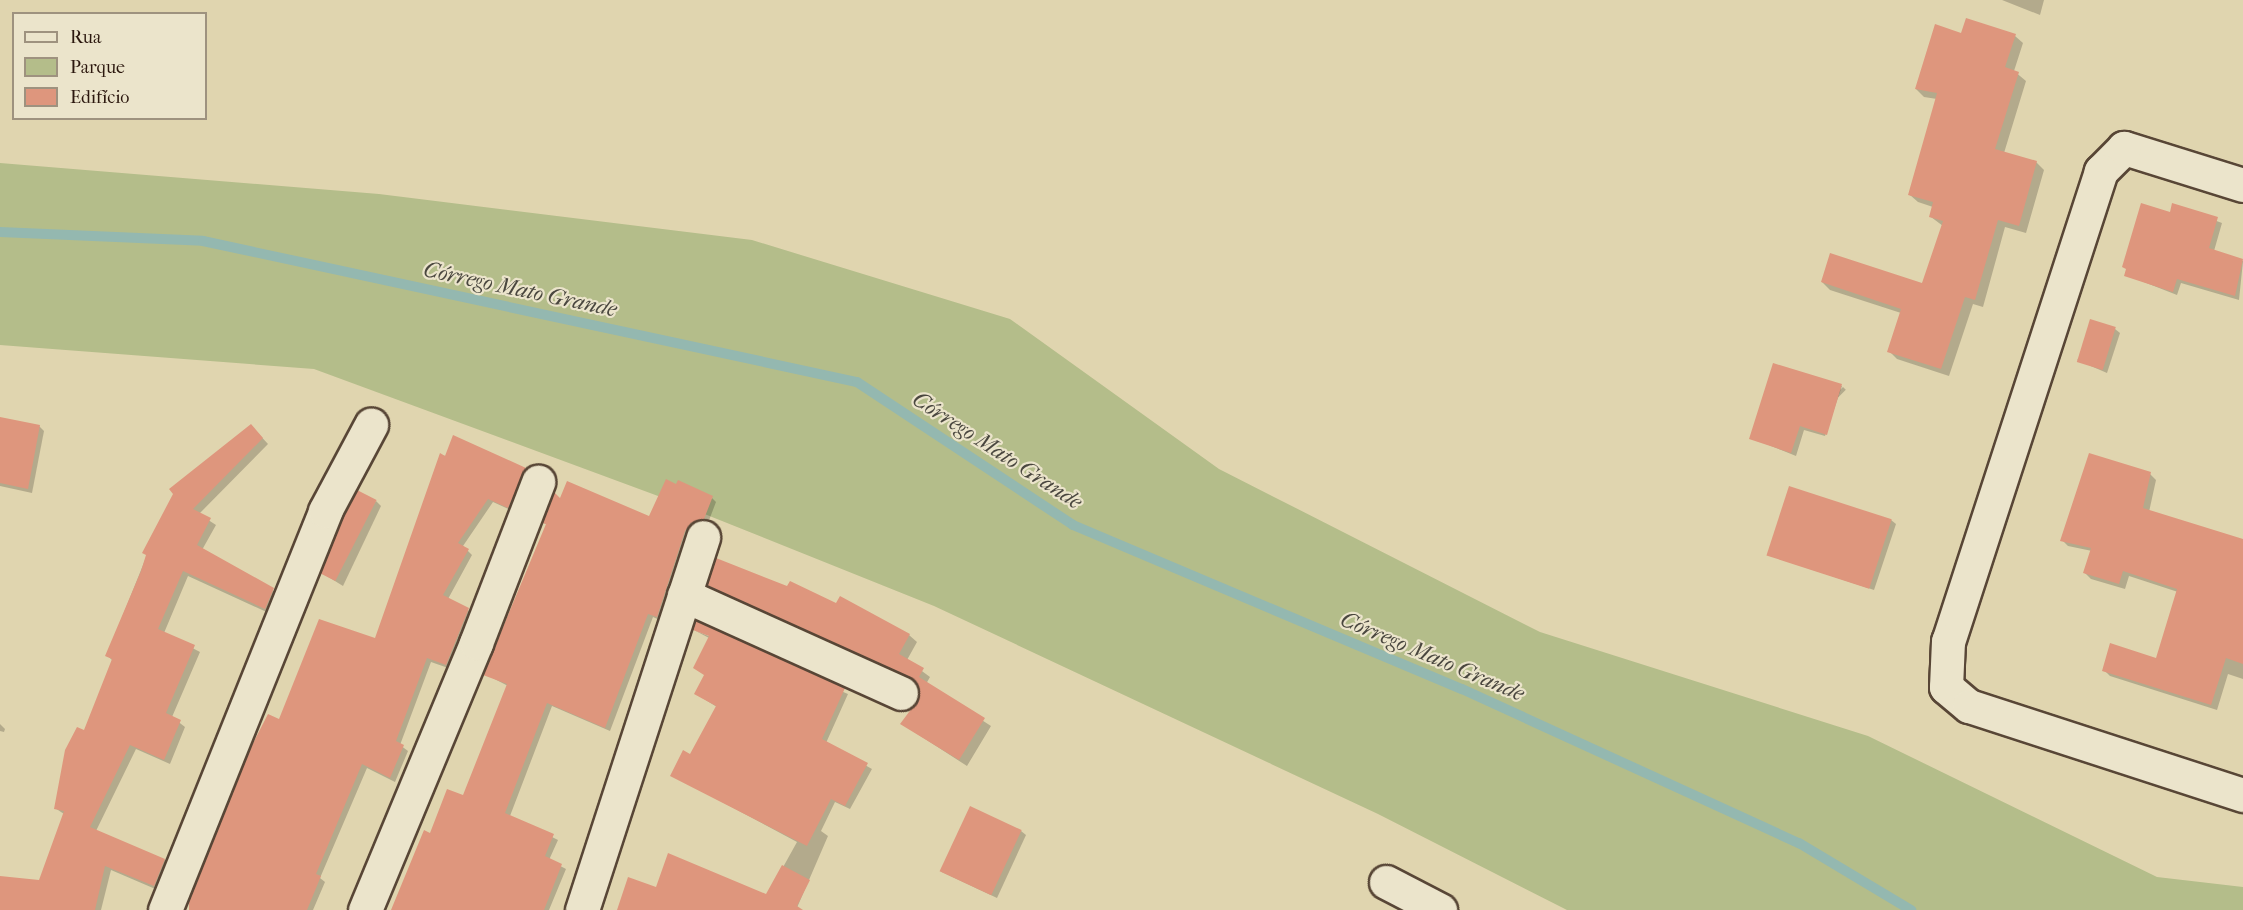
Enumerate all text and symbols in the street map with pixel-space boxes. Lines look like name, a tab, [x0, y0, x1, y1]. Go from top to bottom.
legend	[12, 12, 207, 120]
text: Rua	[70, 27, 101, 48]
text: Parque	[70, 57, 125, 78]
text: Edifício	[70, 87, 129, 108]
water label: Córrego Mato Grande	[421, 257, 619, 323]
water label: Córrego Mato Grande	[907, 386, 1087, 516]
water label: Córrego Mato Grande	[1336, 606, 1528, 708]

